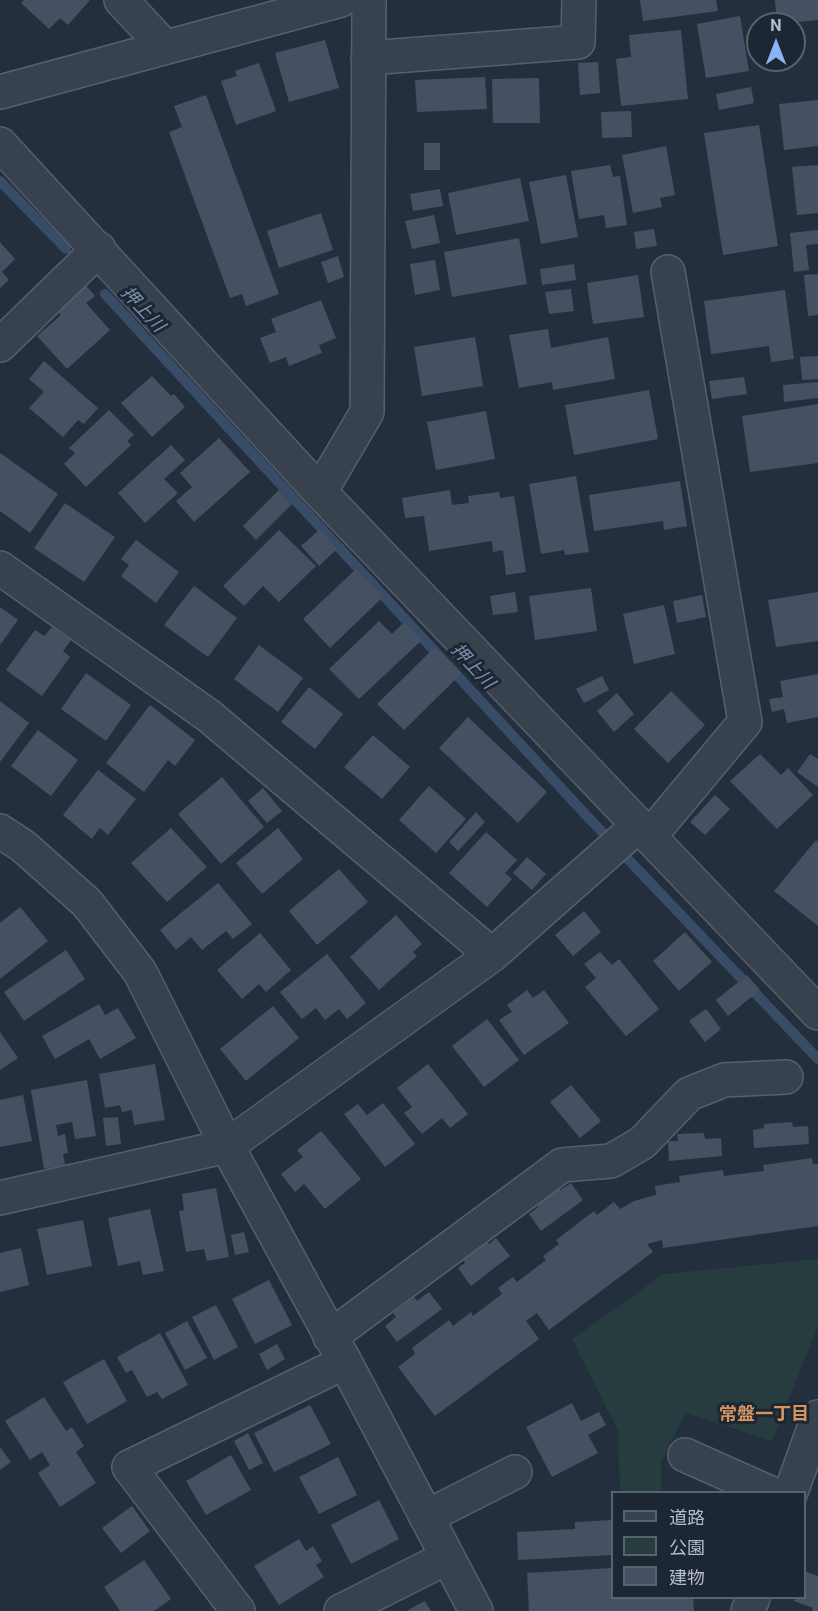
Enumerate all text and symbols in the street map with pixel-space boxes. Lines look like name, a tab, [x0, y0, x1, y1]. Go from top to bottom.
north arrow	[746, 12, 806, 72]
text: N	[770, 16, 782, 35]
water label: 押上川	[116, 283, 168, 337]
water label: 押上川	[446, 640, 498, 694]
district label: 常盤一丁目	[719, 1404, 809, 1426]
legend	[611, 1491, 806, 1599]
text: 道路	[669, 1507, 705, 1528]
text: 公園	[669, 1537, 705, 1558]
text: 建物	[669, 1567, 705, 1588]

